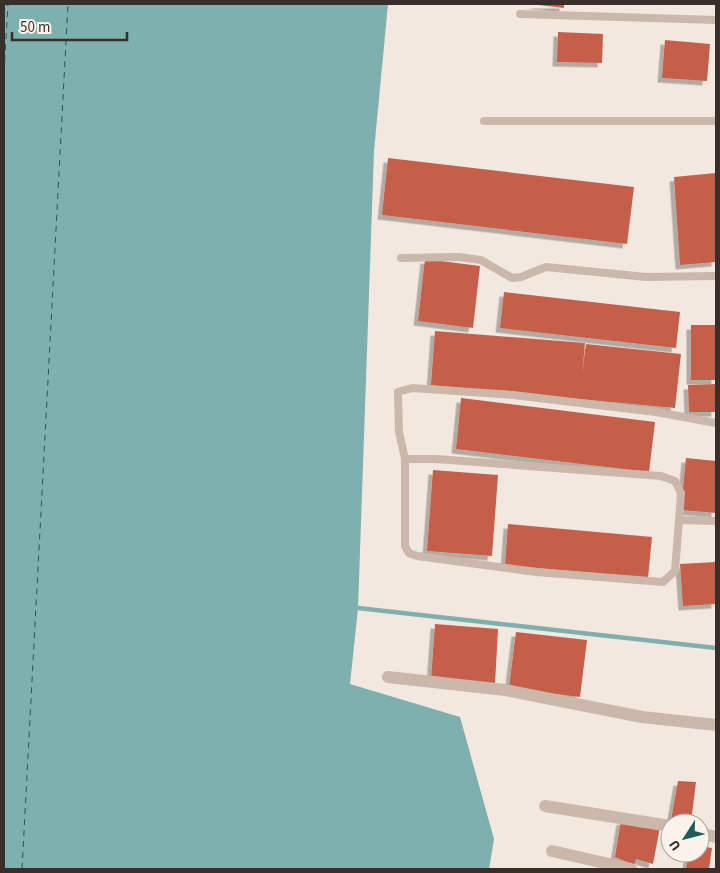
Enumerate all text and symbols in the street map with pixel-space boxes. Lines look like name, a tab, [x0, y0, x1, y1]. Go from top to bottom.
scale bar	[12, 10, 128, 42]
text: 50 m	[20, 17, 50, 38]
north arrow	[660, 813, 710, 863]
text: U	[664, 835, 686, 855]

